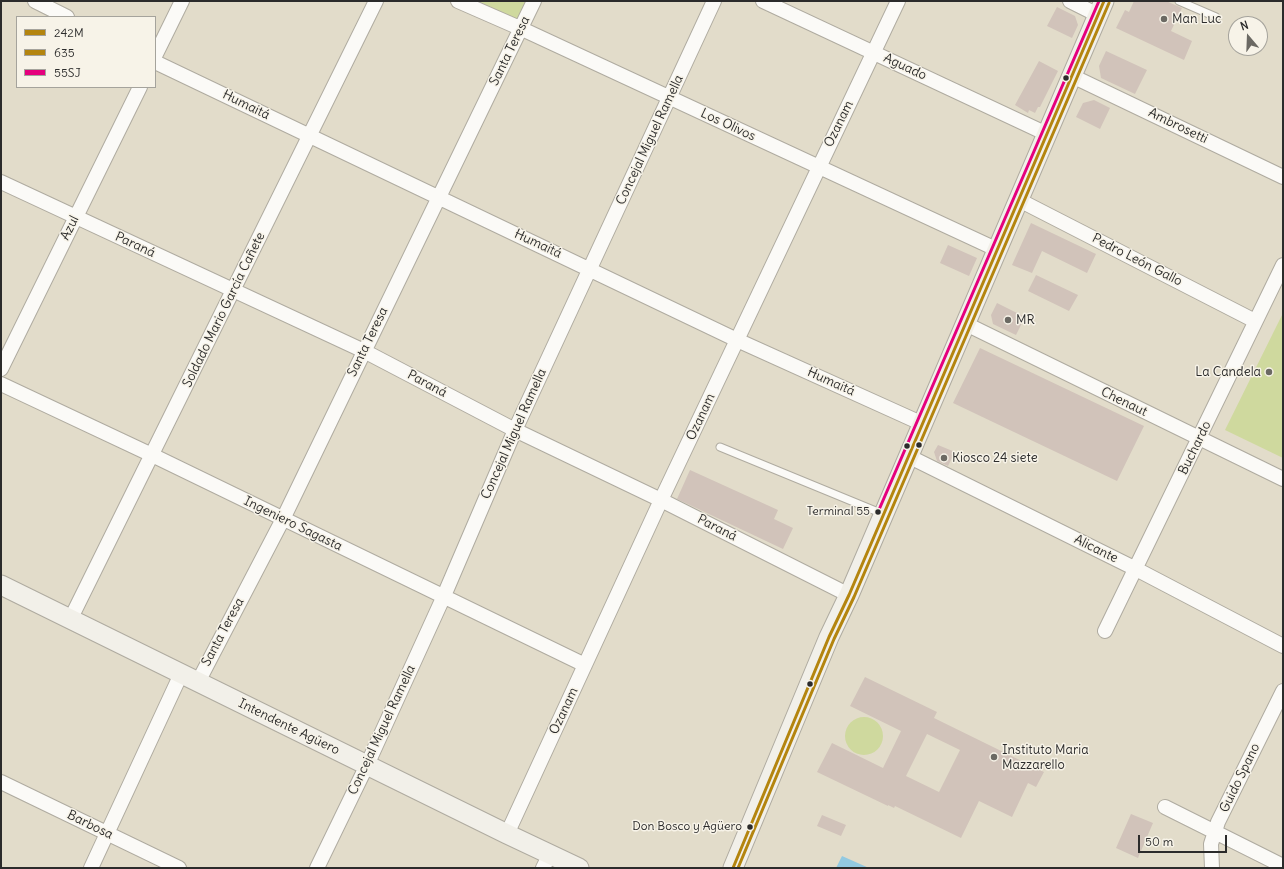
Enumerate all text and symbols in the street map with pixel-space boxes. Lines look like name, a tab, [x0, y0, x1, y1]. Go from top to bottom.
place label: Man Luc	[1172, 11, 1222, 27]
street label: Santa Teresa	[487, 14, 533, 88]
marker: Man Luc	[1159, 14, 1169, 24]
legend	[16, 16, 156, 88]
north arrow	[1228, 16, 1268, 56]
text: N	[1239, 18, 1250, 33]
text: 242M	[54, 25, 84, 40]
text: 635	[54, 45, 75, 60]
street label: Aguado	[881, 50, 929, 84]
text: 55SJ	[54, 65, 81, 80]
street label: Concejal Miguel Ramella	[613, 73, 687, 207]
unlabelled marker	[1061, 73, 1071, 83]
street label: Humaitá	[220, 87, 272, 123]
street label: Ozanam	[821, 98, 857, 150]
street label: Ambrosetti	[1146, 105, 1210, 147]
street label: Los Olivos	[698, 106, 758, 144]
street label: Azul	[57, 213, 83, 243]
street label: Humaitá	[512, 226, 564, 262]
street label: Paraná	[112, 229, 158, 261]
street label: Soldado Mario García Cañete	[180, 230, 268, 390]
street label: Pedro León Gallo	[1089, 231, 1185, 289]
street label: Santa Teresa	[345, 305, 391, 379]
place label: MR	[1016, 312, 1035, 328]
marker: MR	[1003, 315, 1013, 325]
place label: La Candela	[1195, 364, 1261, 380]
street label: Humaitá	[805, 365, 857, 399]
street label: Concejal Miguel Ramella	[478, 366, 550, 502]
street label: Paraná	[405, 367, 449, 401]
marker: La Candela	[1264, 367, 1274, 377]
street label: Chenaut	[1098, 384, 1150, 420]
street label: Ozanam	[683, 391, 719, 443]
street label: Buchardo	[1175, 419, 1215, 477]
unlabelled marker	[914, 440, 924, 450]
unlabelled marker	[902, 441, 912, 451]
place label: Kiosco 24 siete	[952, 450, 1038, 466]
marker: Kiosco 24 siete	[939, 453, 949, 463]
street label: Ingeniero Sagasta	[241, 493, 345, 555]
place label: Terminal 55	[807, 505, 870, 519]
marker: Terminal 55	[873, 507, 883, 517]
street label: Paraná	[695, 511, 739, 545]
street label: Alicante	[1072, 532, 1120, 566]
street label: Santa Teresa	[198, 595, 248, 669]
street label: Concejal Miguel Ramella	[345, 663, 419, 797]
unlabelled marker	[805, 679, 815, 689]
street label: Ozanam	[546, 685, 582, 737]
street label: Intendente Agüero	[236, 696, 342, 758]
street label: Guido Spano	[1217, 741, 1263, 815]
place label: Instituto Maria Mazzarello	[1002, 742, 1089, 773]
marker: Instituto Maria Mazzarello	[989, 752, 999, 762]
street label: Barbosa	[65, 807, 115, 843]
place label: Don Bosco y Agüero	[632, 820, 742, 834]
marker: Don Bosco y Agüero	[745, 822, 755, 832]
scale bar	[1140, 827, 1229, 853]
text: 50 m	[1145, 834, 1173, 849]

